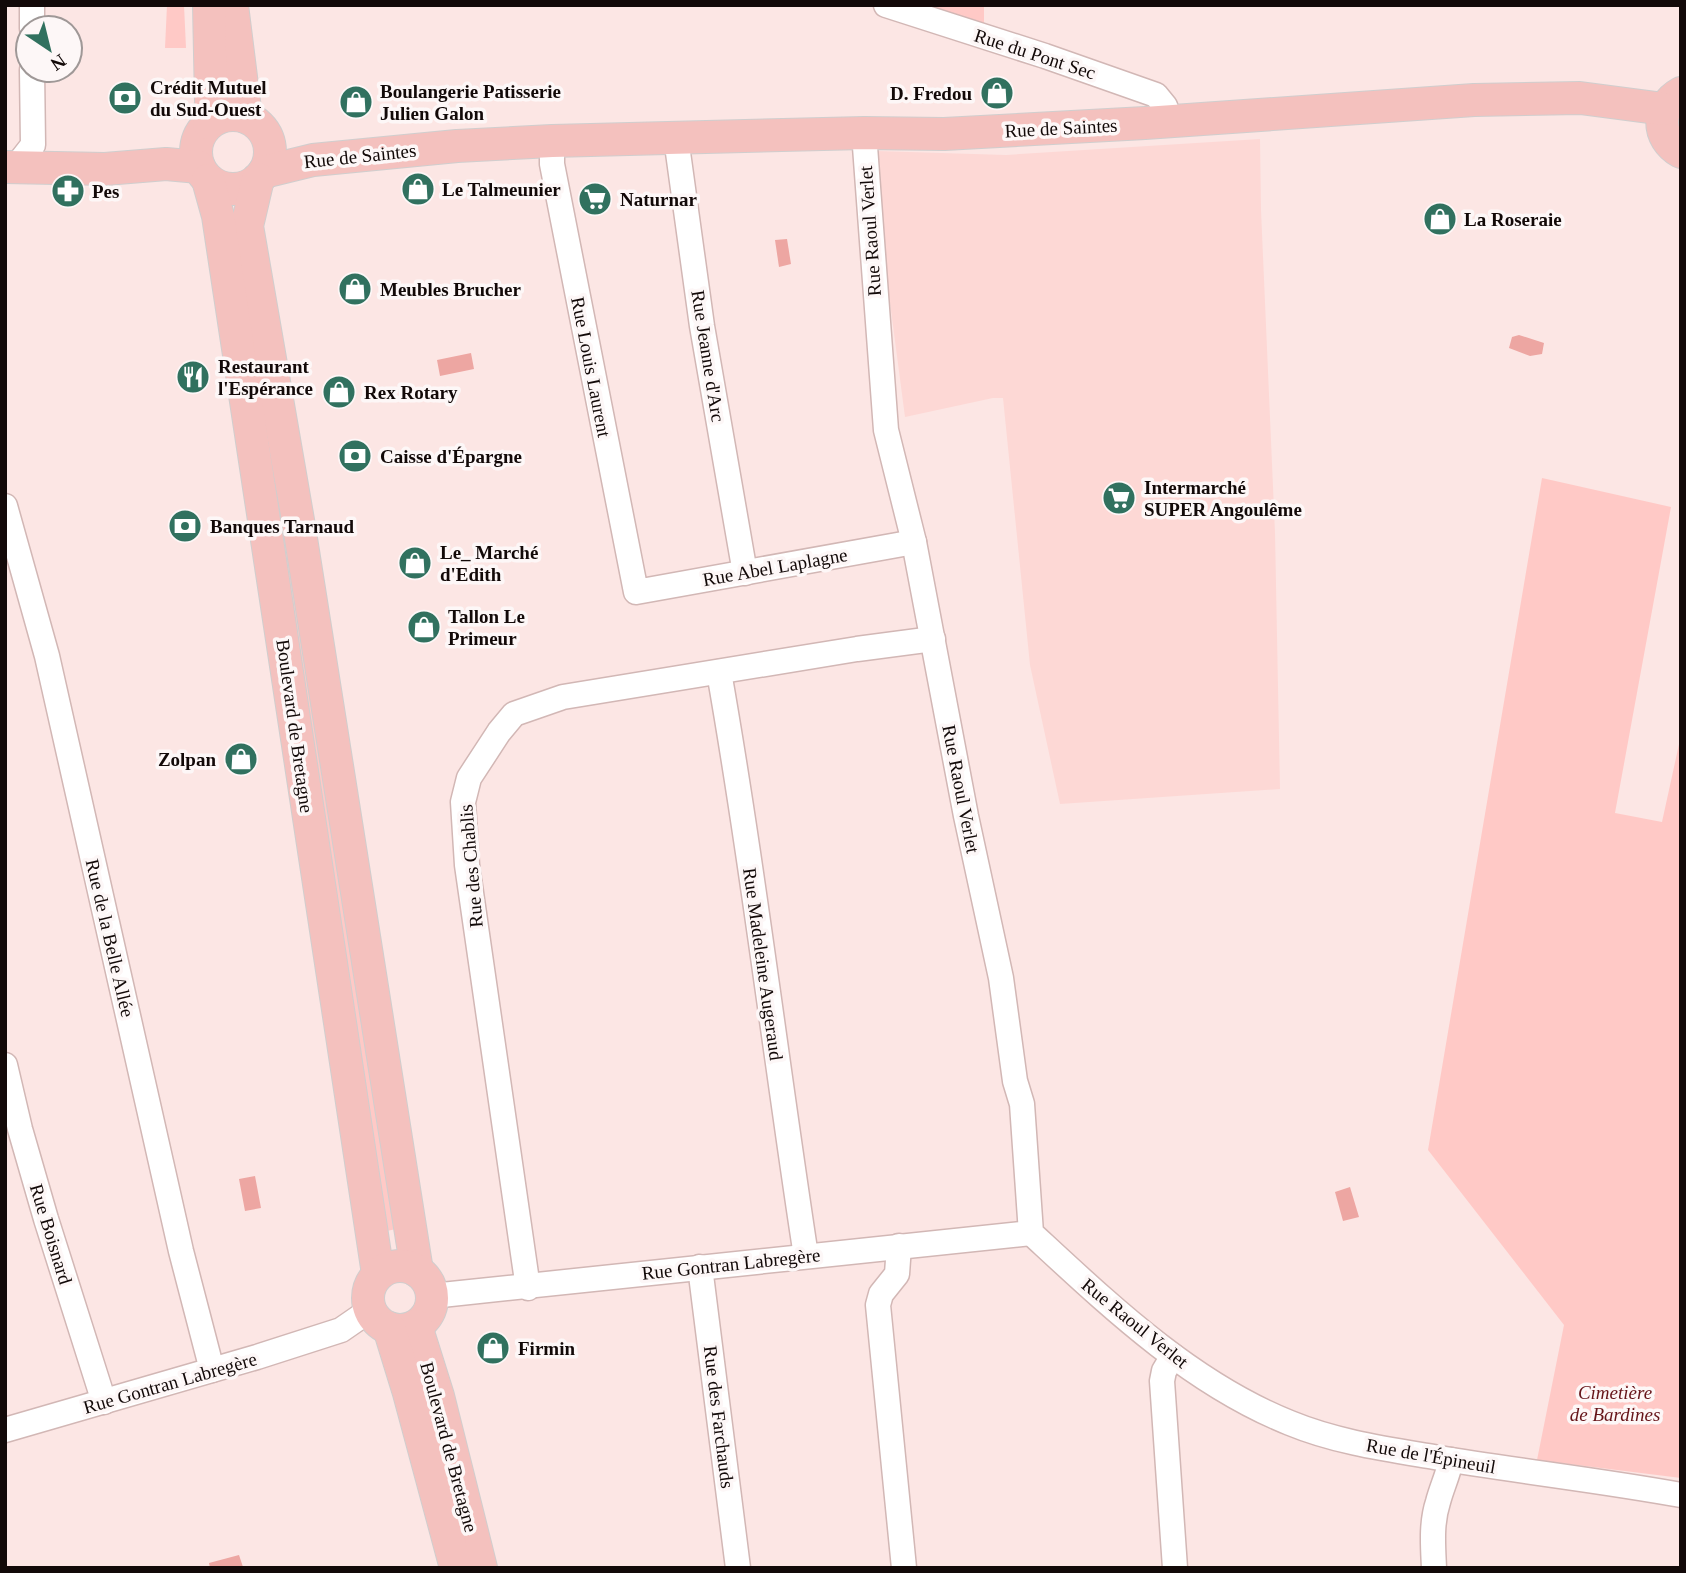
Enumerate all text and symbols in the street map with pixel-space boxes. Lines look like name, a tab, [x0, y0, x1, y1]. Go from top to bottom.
north arrow	[14, 14, 84, 84]
street label: Rue du Pont Sec	[972, 25, 1098, 83]
text: N	[47, 50, 70, 75]
shop icon: D. Fredou	[978, 74, 1016, 112]
place label: Crédit Mutuel du Sud-Ouest	[150, 77, 267, 120]
bank icon: Crédit Mutuel du Sud-Ouest	[106, 79, 144, 117]
place label: Boulangerie Patisserie Julien Galon	[380, 81, 561, 124]
shop icon: Boulangerie Patisserie Julien Galon	[337, 83, 375, 121]
place label: D. Fredou	[890, 83, 972, 104]
street label: Rue de Saintes	[1004, 115, 1118, 141]
street label: Rue de Saintes	[303, 140, 417, 172]
street label: Rue Raoul Verlet	[855, 164, 885, 297]
shop icon: Le Talmeunier	[399, 170, 437, 208]
pharmacy icon: Pes	[49, 172, 87, 210]
place label: Le Talmeunier	[442, 179, 561, 200]
supermarket icon: Naturnar	[576, 180, 614, 218]
place label: Pes	[92, 181, 119, 202]
place label: Naturnar	[620, 189, 698, 210]
shop icon: La Roseraie	[1421, 200, 1459, 238]
place label: La Roseraie	[1464, 209, 1562, 230]
shop icon: Meubles Brucher	[336, 270, 374, 308]
place label: Meubles Brucher	[380, 279, 521, 300]
street label: Rue Jeanne d'Arc	[687, 289, 729, 423]
street label: Rue Louis Laurent	[567, 295, 615, 440]
place label: Restaurant l'Espérance	[218, 356, 313, 399]
restaurant icon: Restaurant l'Espérance	[174, 358, 212, 396]
shop icon: Rex Rotary	[320, 373, 358, 411]
place label: Rex Rotary	[364, 382, 458, 403]
bank icon: Caisse d'Épargne	[336, 437, 374, 475]
place label: Caisse d'Épargne	[380, 446, 522, 467]
place label: Intermarché SUPER Angoulême	[1144, 477, 1302, 520]
supermarket icon: Intermarché SUPER Angoulême	[1100, 479, 1138, 517]
bank icon: Banques Tarnaud	[166, 507, 204, 545]
place label: Banques Tarnaud	[210, 516, 355, 537]
place label: Le_ Marché d'Edith	[440, 542, 538, 585]
shop icon: Le_ Marché d'Edith	[396, 544, 434, 582]
street label: Rue Abel Laplagne	[701, 544, 849, 590]
place label: Tallon Le Primeur	[448, 606, 525, 649]
shop icon: Tallon Le Primeur	[405, 608, 443, 646]
street label: Boulevard de Bretagne	[272, 638, 318, 814]
street label: Rue Raoul Verlet	[938, 723, 984, 856]
shop icon: Zolpan	[222, 740, 260, 778]
place label: Zolpan	[158, 749, 216, 770]
street label: Rue des Chablis	[455, 804, 487, 928]
street label: Rue de la Belle Allée	[82, 857, 138, 1019]
street label: Rue Madeleine Augeraud	[739, 866, 787, 1062]
street label: Rue Boisnard	[26, 1181, 76, 1287]
street label: Rue Gontran Labregère	[641, 1244, 821, 1284]
street label: Rue Raoul Verlet	[1078, 1274, 1193, 1373]
shop icon: Firmin	[474, 1329, 512, 1367]
place label: Firmin	[518, 1338, 575, 1359]
street label: Rue des Farchauds	[700, 1344, 738, 1490]
street label: Rue Gontran Labregère	[81, 1348, 259, 1418]
street label: Boulevard de Bretagne	[416, 1360, 482, 1534]
park label: Cimetière de Bardines	[1570, 1382, 1660, 1425]
street label: Rue de l'Épineuil	[1365, 1434, 1497, 1478]

